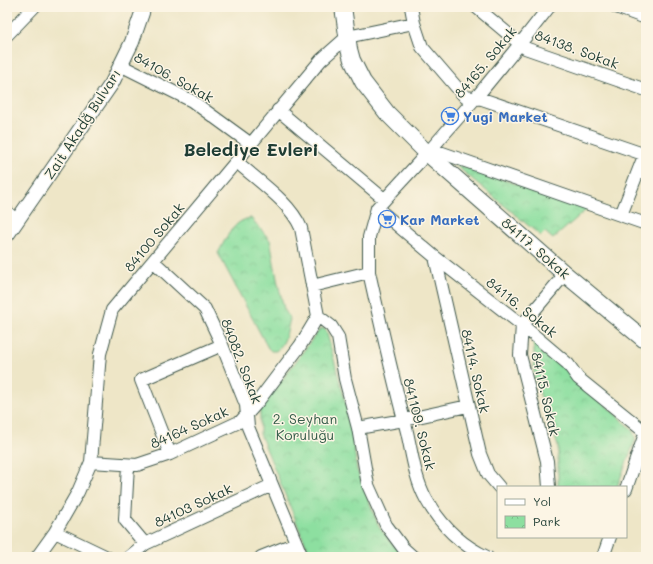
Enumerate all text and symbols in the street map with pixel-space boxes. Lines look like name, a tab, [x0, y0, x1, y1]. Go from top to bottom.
street label: 84165. Sokak	[449, 22, 521, 102]
street label: 84138. Sokak	[532, 25, 622, 73]
street label: 84106. Sokak	[131, 47, 217, 107]
street label: Zait Akadğ Bulvarı	[39, 65, 125, 183]
supermarket icon: Yugi Market	[440, 106, 460, 126]
place label: Yugi Market	[463, 107, 548, 126]
district label: Belediye Evleri	[183, 137, 319, 161]
street label: 84100 Sokak	[120, 199, 188, 275]
supermarket icon: Kar Market	[377, 209, 397, 229]
place label: Kar Market	[400, 210, 479, 229]
street label: 84117. Sokak	[498, 213, 574, 283]
street label: 84116. Sokak	[483, 273, 561, 341]
street label: 84082. Sokak	[217, 316, 267, 406]
street label: 84114. Sokak	[457, 327, 495, 415]
street label: 84115. Sokak	[527, 350, 565, 438]
street label: 841109. Sokak	[399, 376, 441, 472]
street label: 84164 Sokak	[147, 401, 231, 453]
park label: 2. Seyhan Koruluğu	[273, 409, 337, 444]
street label: 84103 Sokak	[151, 479, 235, 531]
legend	[497, 486, 627, 538]
text: Yol	[533, 493, 551, 509]
text: Park	[533, 513, 560, 529]

